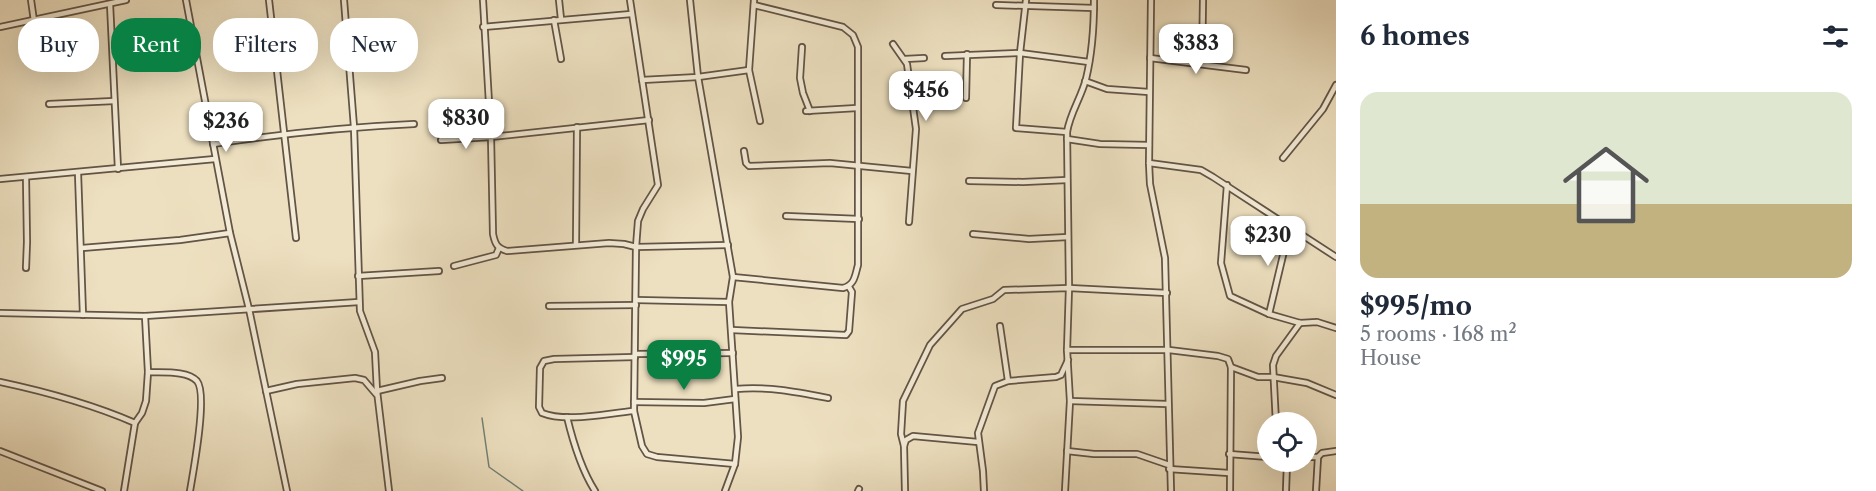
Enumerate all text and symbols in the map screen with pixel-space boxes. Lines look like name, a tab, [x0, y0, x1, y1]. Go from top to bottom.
chip: Buy	[18, 18, 99, 72]
chip: Rent	[111, 18, 201, 72]
chip: Filters	[213, 18, 318, 72]
chip: New	[330, 18, 418, 72]
text: 6 homes	[1360, 20, 1470, 52]
icon: filters	[1819, 20, 1852, 53]
pin: $383	[1160, 24, 1232, 75]
text: $383	[1173, 31, 1219, 55]
pin: $456	[890, 71, 962, 122]
text: $456	[903, 78, 949, 102]
pin: $830	[430, 99, 502, 150]
pin: $236	[190, 102, 262, 153]
text: $830	[442, 106, 490, 130]
text: $236	[203, 109, 249, 133]
icon: home	[1552, 131, 1660, 239]
pin: $230	[1232, 216, 1304, 267]
text: $230	[1244, 223, 1292, 247]
text: $995/mo	[1360, 290, 1472, 322]
text: 5 rooms · 168 m²	[1360, 322, 1517, 346]
pin: $995	[648, 340, 720, 391]
text: House	[1360, 346, 1421, 370]
text: $995	[661, 347, 707, 371]
map controls	[1257, 412, 1317, 472]
button: locate	[1257, 412, 1317, 472]

